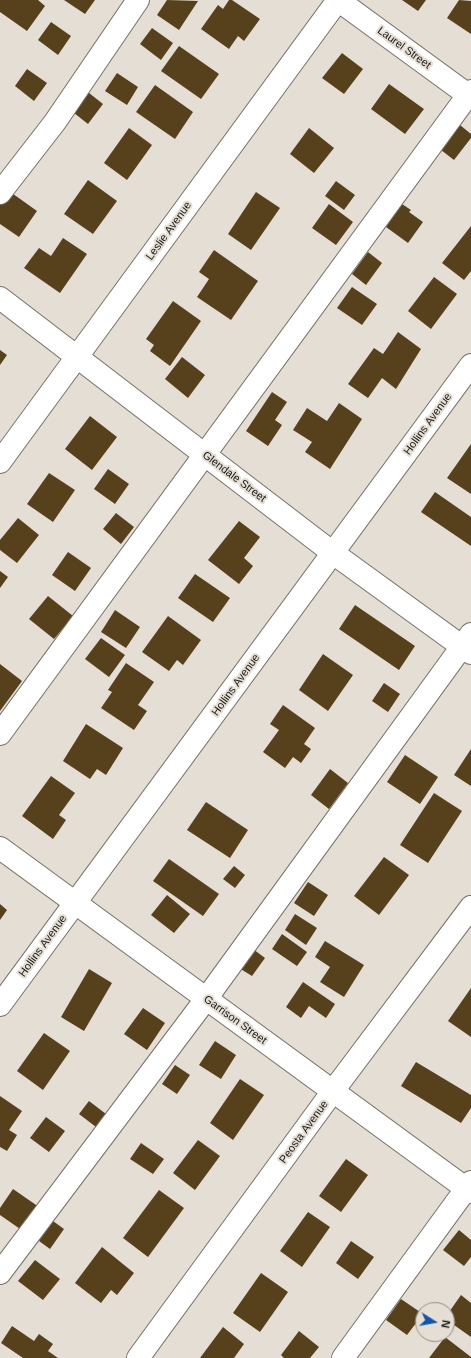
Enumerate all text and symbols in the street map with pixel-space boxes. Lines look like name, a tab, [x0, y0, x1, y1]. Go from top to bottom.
street label: Laurel Street	[375, 24, 433, 72]
street label: Leslie Avenue	[143, 199, 195, 263]
street label: Hollins Avenue	[401, 391, 455, 457]
street label: Glendale Street	[200, 449, 268, 505]
street label: Hollins Avenue	[209, 652, 263, 718]
street label: Hollins Avenue	[16, 913, 70, 979]
street label: Garrison Street	[201, 993, 269, 1047]
street label: Peosta Avenue	[277, 1098, 331, 1166]
north arrow	[415, 1302, 455, 1342]
text: N	[439, 1319, 452, 1329]

